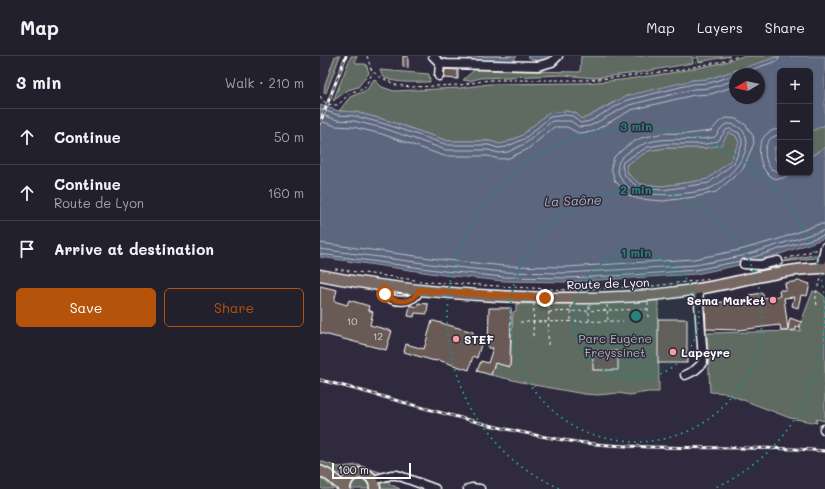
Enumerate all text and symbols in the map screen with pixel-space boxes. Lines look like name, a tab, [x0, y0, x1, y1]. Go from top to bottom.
text: Map	[20, 15, 59, 40]
text: Map	[646, 18, 675, 37]
text: Layers	[697, 18, 743, 37]
text: Share	[765, 18, 805, 37]
north arrow	[729, 68, 765, 104]
map controls	[777, 68, 813, 176]
button: +	[777, 68, 813, 104]
text: 3 min	[16, 71, 61, 93]
text: Walk · 210 m	[225, 74, 304, 91]
button: −	[777, 104, 813, 140]
text: 3 min	[620, 118, 652, 134]
icon: ahead	[16, 126, 38, 148]
text: Continue	[54, 127, 121, 147]
text: 50 m	[274, 128, 304, 145]
button: layers	[777, 140, 813, 176]
text: Continue	[54, 174, 121, 194]
text: 2 min	[620, 181, 652, 197]
icon: ahead	[16, 182, 38, 204]
text: 160 m	[268, 184, 304, 201]
water label: La Saône	[544, 191, 602, 209]
text: Route de Lyon	[54, 194, 144, 211]
icon: arrive	[16, 238, 38, 260]
text: Arrive at destination	[54, 239, 214, 259]
text: 1 min	[621, 244, 651, 260]
street label: Route de Lyon	[566, 274, 650, 292]
route start	[376, 285, 394, 303]
button: Save	[16, 288, 156, 327]
button: Share	[164, 288, 304, 327]
route end	[536, 289, 554, 307]
place label: Sema Market	[687, 292, 765, 308]
marker: Sema Market	[768, 295, 778, 305]
centre of rings	[629, 309, 643, 323]
house number: 10	[347, 314, 357, 328]
house number: 12	[373, 329, 383, 343]
park label: Parc Eugène Freyssinet	[578, 330, 652, 360]
place label: STEF	[464, 331, 494, 347]
marker: STEF	[451, 334, 461, 344]
place label: Lapeyre	[681, 344, 730, 360]
marker: Lapeyre	[668, 347, 678, 357]
scale bar	[332, 461, 411, 480]
text: 100 m	[338, 462, 369, 477]

